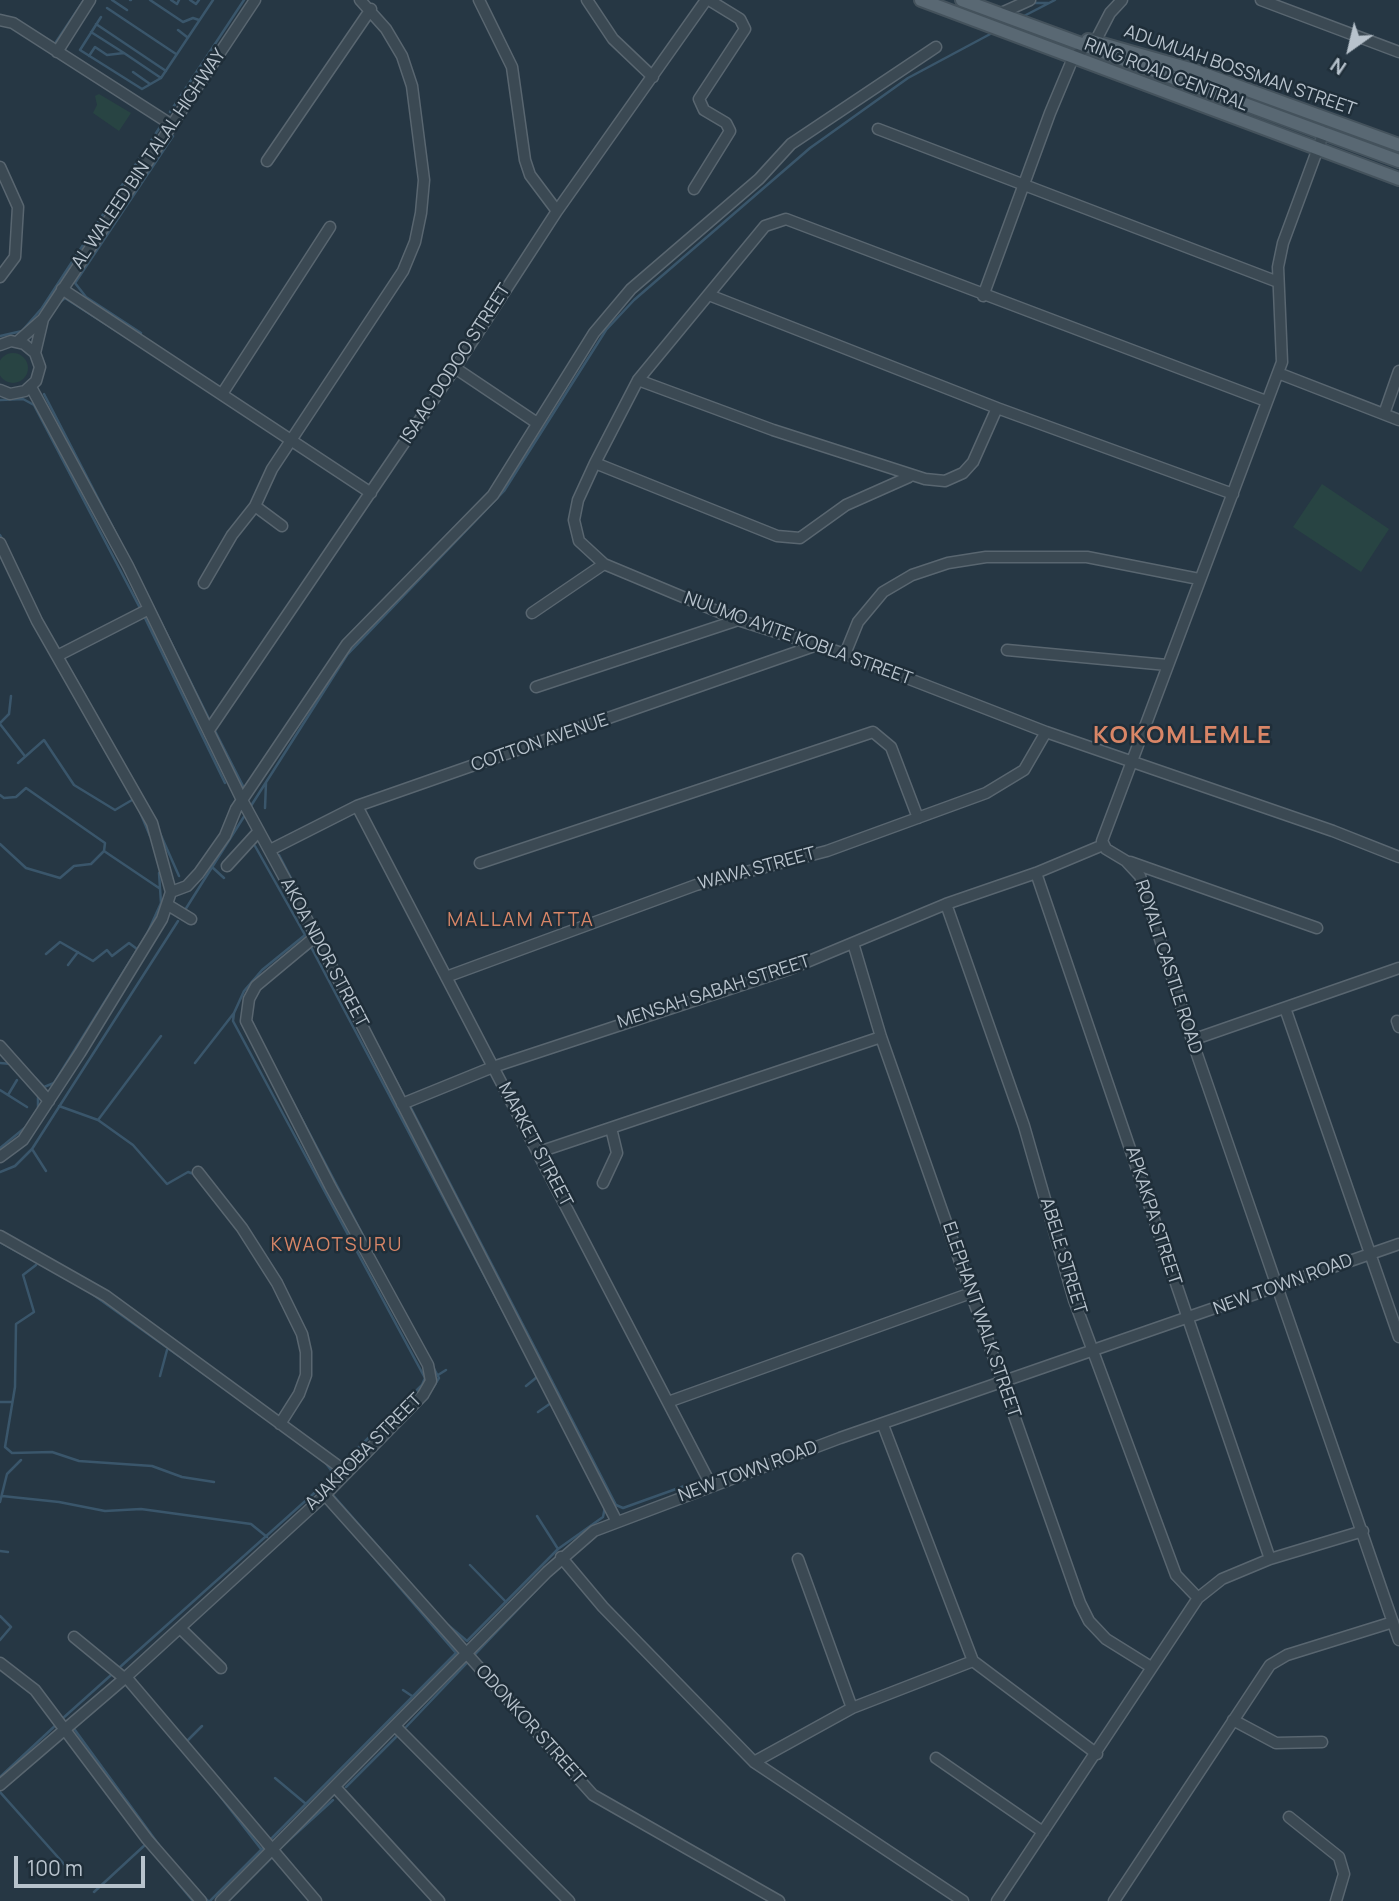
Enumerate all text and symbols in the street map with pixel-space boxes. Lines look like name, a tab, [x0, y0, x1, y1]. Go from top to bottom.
north arrow	[1315, 14, 1385, 84]
street label: ADUMUAH BOSSMAN STREET	[1121, 21, 1359, 121]
street label: RING ROAD CENTRAL	[1081, 34, 1251, 116]
street label: AL WALEED BIN TALAL HIGHWAY	[67, 45, 231, 273]
street label: ISAAC DODOO STREET	[396, 280, 516, 448]
street label: NUUMO AYITE KOBLA STREET	[681, 588, 915, 690]
street label: COTTON AVENUE	[469, 709, 611, 777]
district label: KOKOMLEMLE	[1094, 722, 1272, 750]
street label: WAWA STREET	[696, 843, 818, 895]
street label: AKOA NDOR STREET	[276, 875, 372, 1031]
street label: ROYALT CASTLE ROAD	[1130, 877, 1206, 1057]
district label: MALLAM ATTA	[449, 910, 593, 932]
street label: MENSAH SABAH STREET	[615, 951, 813, 1033]
street label: MARKET STREET	[493, 1079, 577, 1211]
street label: APKAKPA STREET	[1120, 1144, 1186, 1288]
street label: ABELE STREET	[1035, 1195, 1091, 1317]
street label: ELEPHANT WALK STREET	[937, 1219, 1025, 1421]
district label: KWAOTSURU	[272, 1235, 402, 1257]
street label: NEW TOWN ROAD	[1210, 1250, 1356, 1320]
street label: AJAKROBA STREET	[301, 1389, 427, 1515]
street label: NEW TOWN ROAD	[675, 1437, 821, 1507]
street label: ODONKOR STREET	[471, 1661, 589, 1789]
scale bar	[18, 1842, 149, 1886]
text: 100 m	[27, 1854, 83, 1882]

